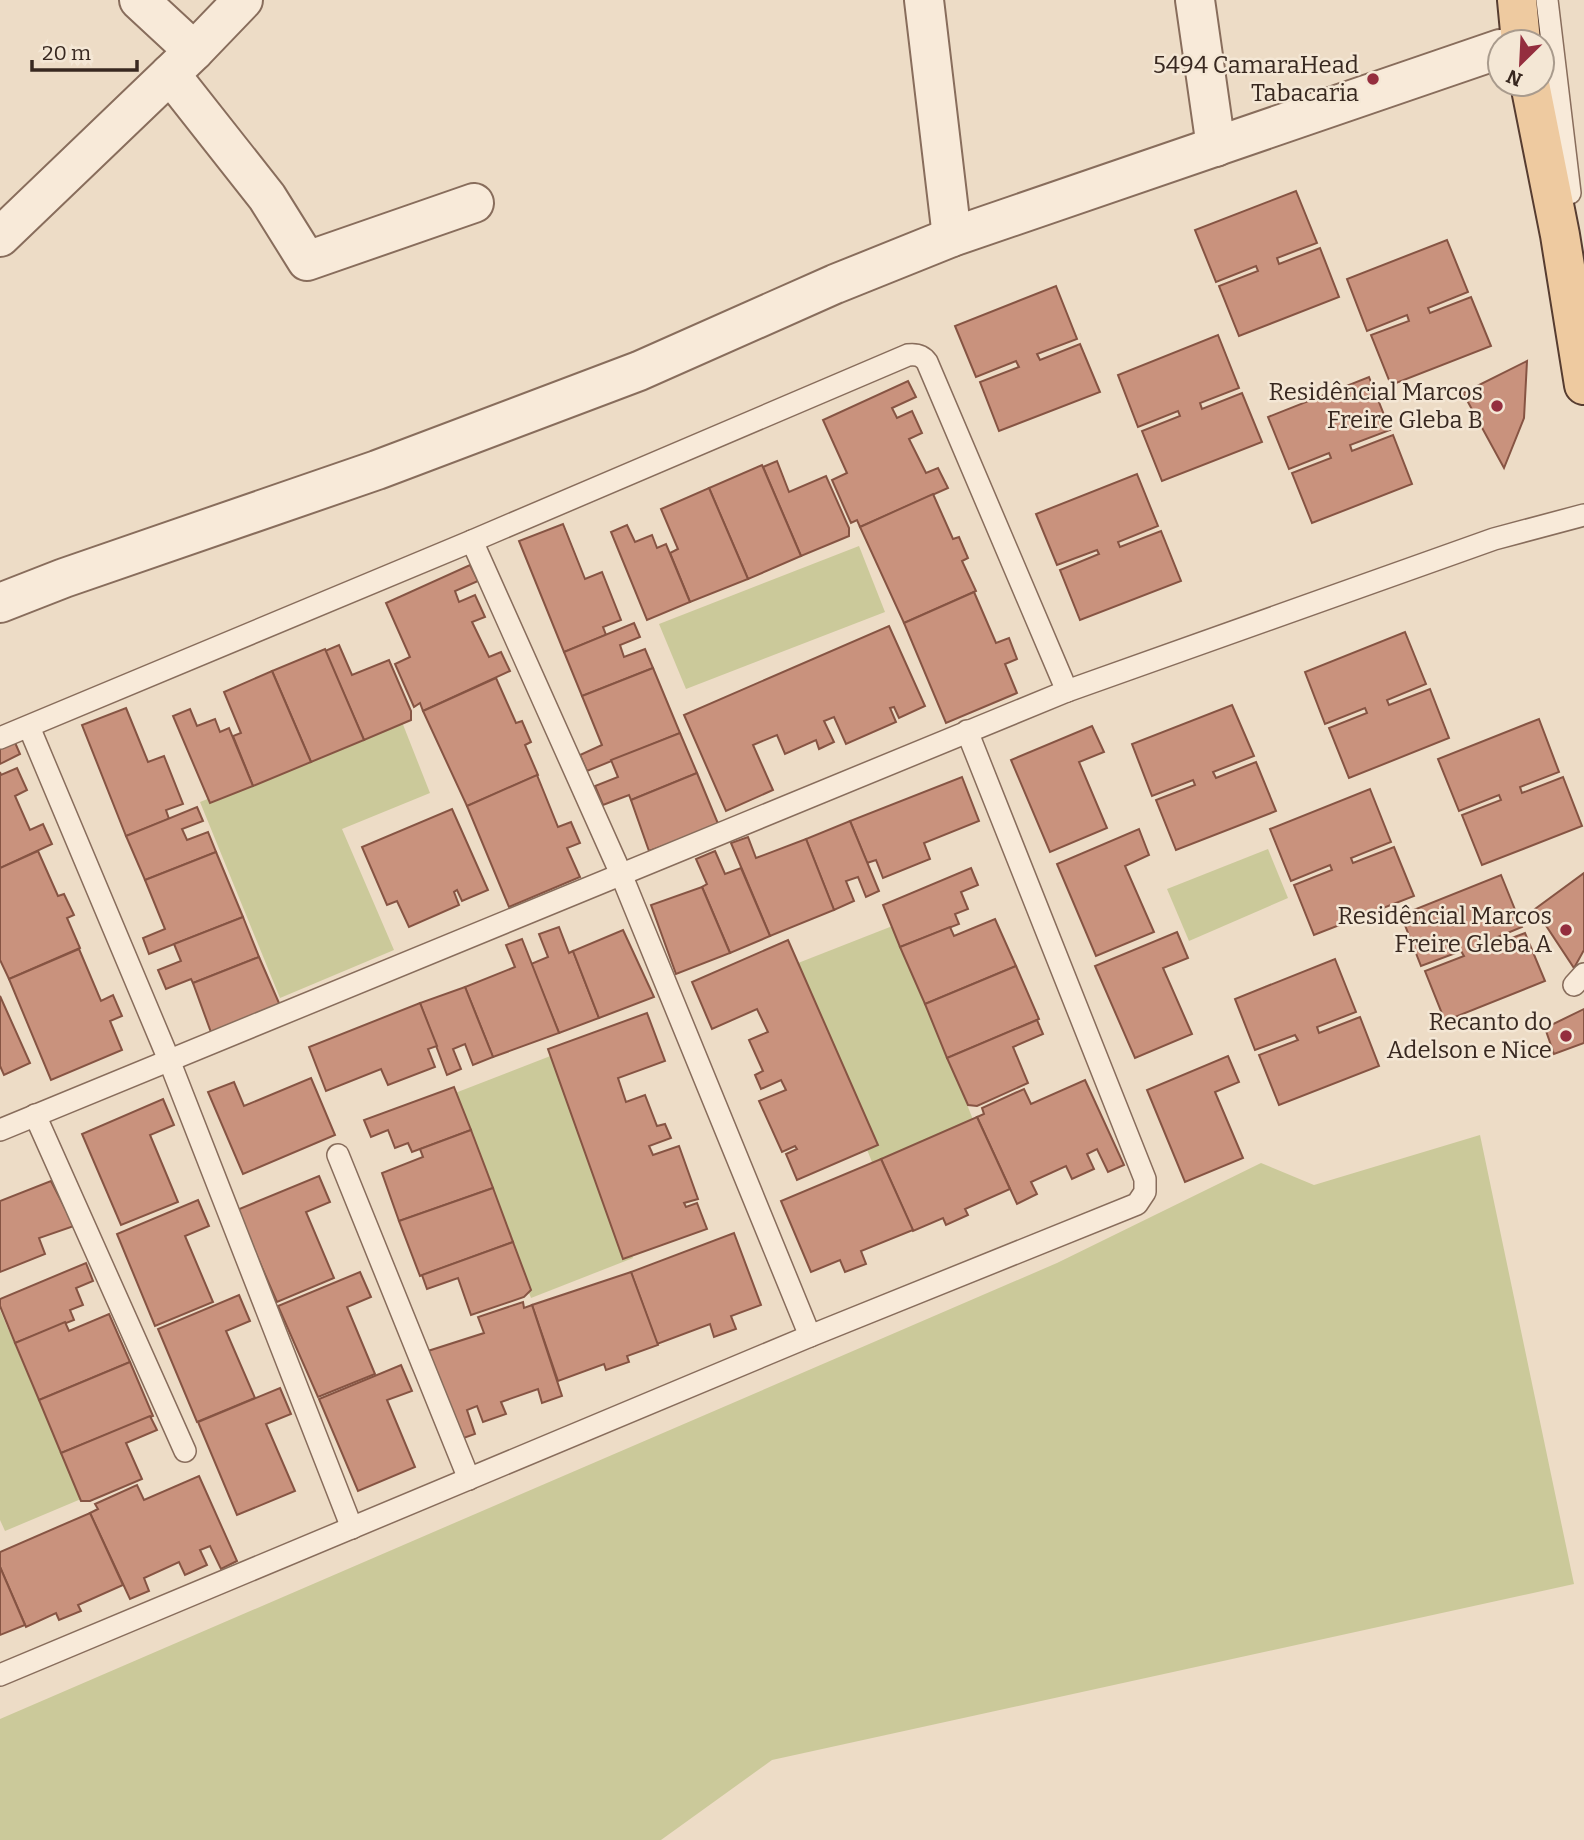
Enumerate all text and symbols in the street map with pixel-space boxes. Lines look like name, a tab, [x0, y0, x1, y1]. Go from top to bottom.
scale bar	[32, 28, 136, 72]
north arrow	[1486, 28, 1556, 98]
text: 20 m	[42, 40, 91, 66]
place label: 5494 CamaraHead Tabacaria	[1153, 51, 1359, 107]
text: N	[1503, 64, 1526, 92]
marker: 5494 CamaraHead Tabacaria	[1365, 71, 1381, 87]
place label: Residêncial Marcos Freire Gleba B	[1268, 378, 1483, 434]
marker: Residêncial Marcos Freire Gleba B	[1489, 398, 1505, 414]
place label: Residêncial Marcos Freire Gleba A	[1337, 902, 1552, 958]
marker: Residêncial Marcos Freire Gleba A	[1558, 922, 1574, 938]
place label: Recanto do Adelson e Nice	[1387, 1008, 1552, 1064]
marker: Recanto do Adelson e Nice	[1558, 1028, 1574, 1044]

